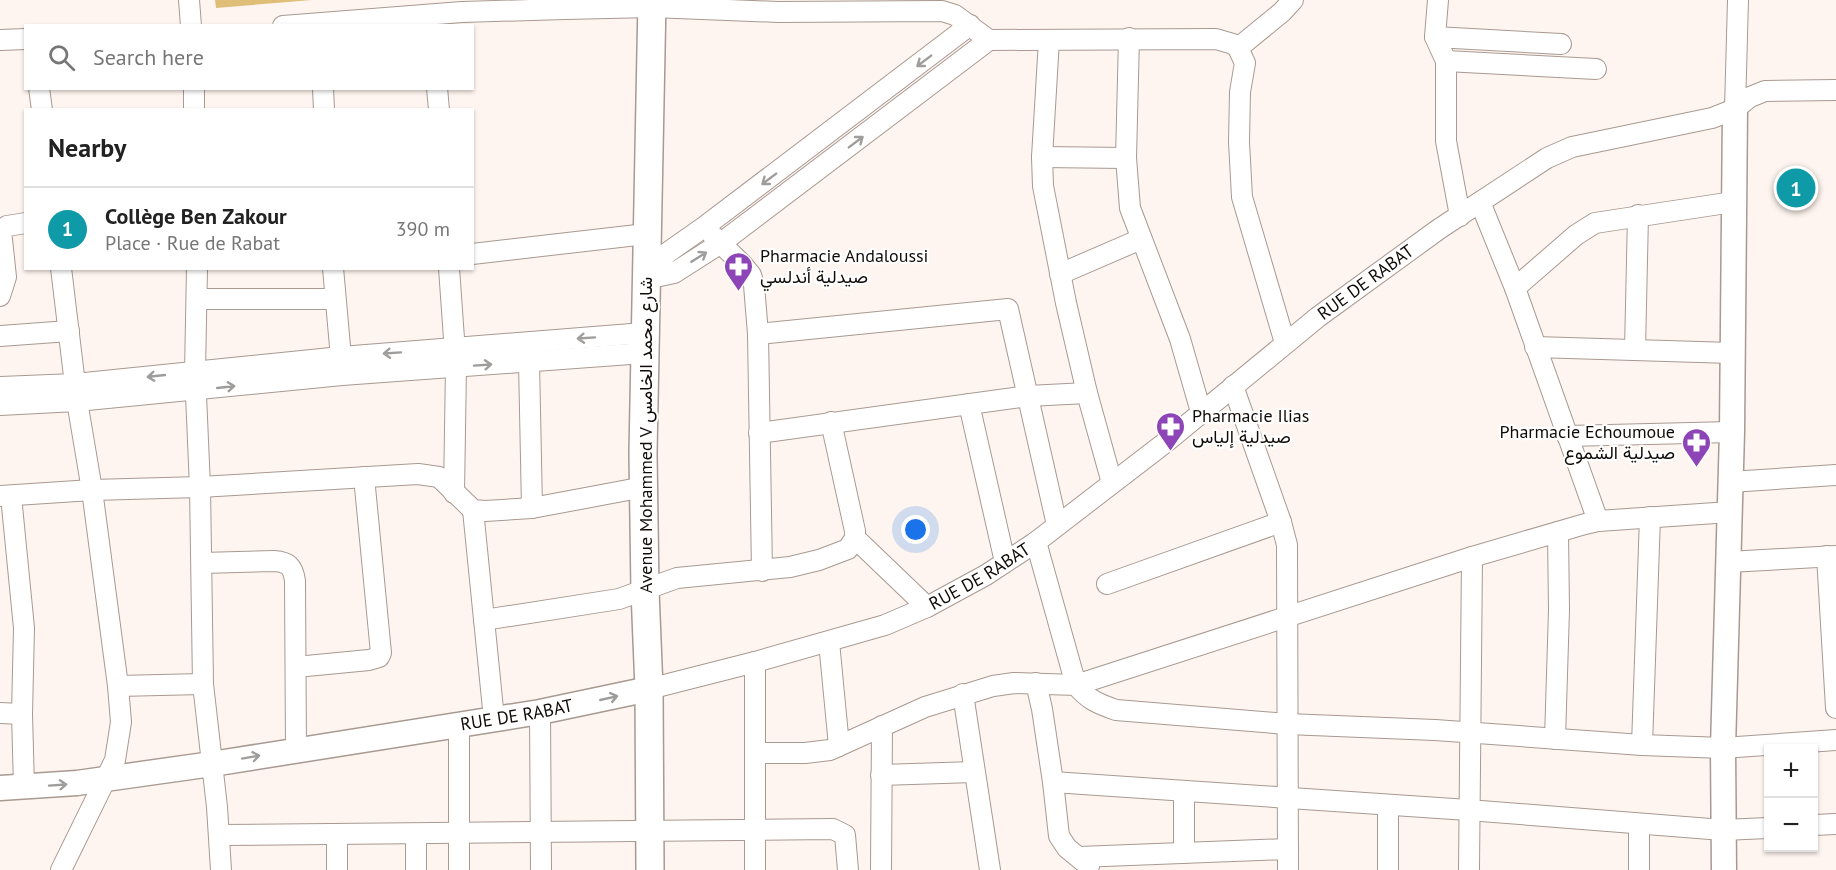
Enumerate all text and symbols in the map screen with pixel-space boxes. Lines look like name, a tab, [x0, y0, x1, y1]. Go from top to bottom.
search box	[24, 24, 474, 90]
icon: search	[45, 41, 78, 74]
text: Search here	[93, 43, 204, 71]
one-way arrow	[916, 54, 932, 67]
text: Nearby	[48, 131, 126, 164]
one-way arrow	[848, 136, 864, 149]
pin: 1	[1776, 166, 1816, 210]
one-way arrow	[761, 172, 777, 185]
text: Collège Ben Zakour	[105, 202, 287, 230]
text: 1	[62, 216, 73, 242]
text: 390 m	[396, 216, 450, 242]
text: Place · Rue de Rabat	[105, 230, 280, 256]
street label: RUE DE RABAT	[1313, 239, 1418, 325]
place label: Pharmacie Andaloussi صيدلية أندلسي	[760, 244, 928, 292]
pharmacy icon: Pharmacie Andaloussi صيدلية أندلسي	[723, 250, 755, 292]
one-way arrow	[690, 251, 707, 263]
street label: Avenue Mohammed V شارع محمد الخامس	[634, 277, 658, 593]
one-way arrow	[577, 333, 597, 344]
one-way arrow	[382, 348, 402, 359]
one-way arrow	[472, 360, 492, 371]
one-way arrow	[146, 371, 166, 382]
one-way arrow	[215, 381, 235, 392]
place label: Pharmacie Ilias صيدلية إلياس	[1192, 404, 1309, 449]
pharmacy icon: Pharmacie Ilias صيدلية إلياس	[1155, 410, 1187, 452]
place label: Pharmacie Echoumoue صيدلية الشموع	[1500, 420, 1675, 465]
pharmacy icon: Pharmacie Echoumoue صيدلية الشموع	[1680, 426, 1712, 468]
your location	[901, 515, 930, 544]
street label: RUE DE RABAT	[925, 537, 1034, 615]
one-way arrow	[600, 691, 619, 703]
street label: RUE DE RABAT	[459, 693, 575, 735]
map controls	[1764, 744, 1818, 852]
button: +	[1764, 744, 1818, 798]
one-way arrow	[241, 752, 261, 763]
one-way arrow	[48, 779, 68, 790]
button: −	[1764, 798, 1818, 852]

